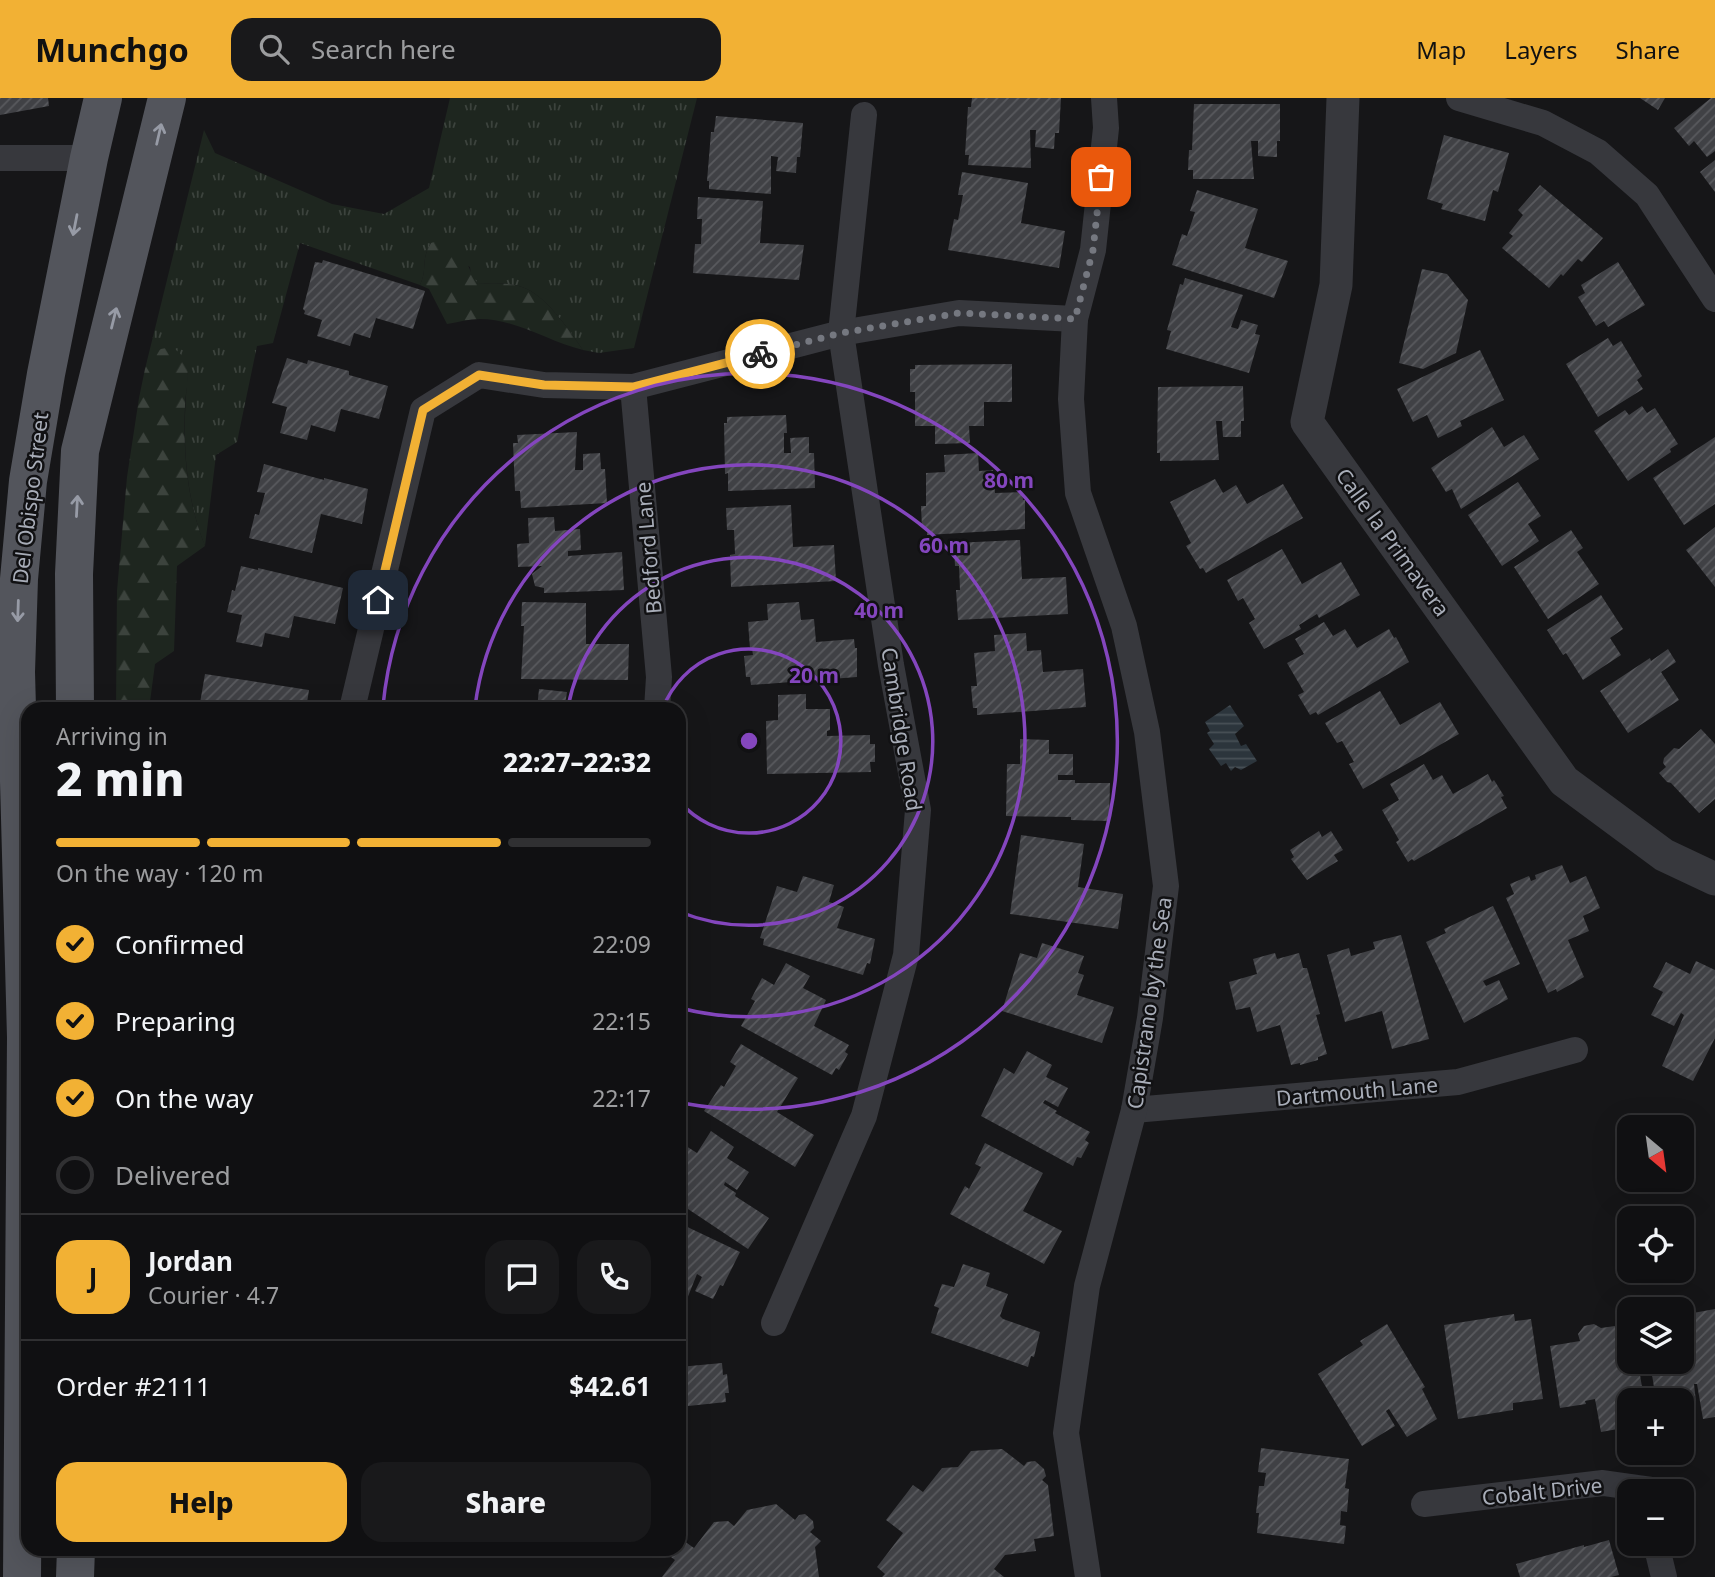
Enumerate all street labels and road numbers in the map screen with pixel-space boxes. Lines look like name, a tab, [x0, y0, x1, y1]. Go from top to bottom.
street label: Del Obispo Street	[6, 410, 54, 585]
street label: Calle la Primavera	[1330, 462, 1456, 622]
street label: Bedford Lane	[628, 481, 668, 615]
street label: Cambridge Road	[875, 645, 929, 813]
street label: Capistrano by the Sea	[1120, 895, 1178, 1111]
street label: Dartmouth Lane	[1275, 1070, 1439, 1112]
street label: Cobalt Drive	[1480, 1471, 1604, 1511]

